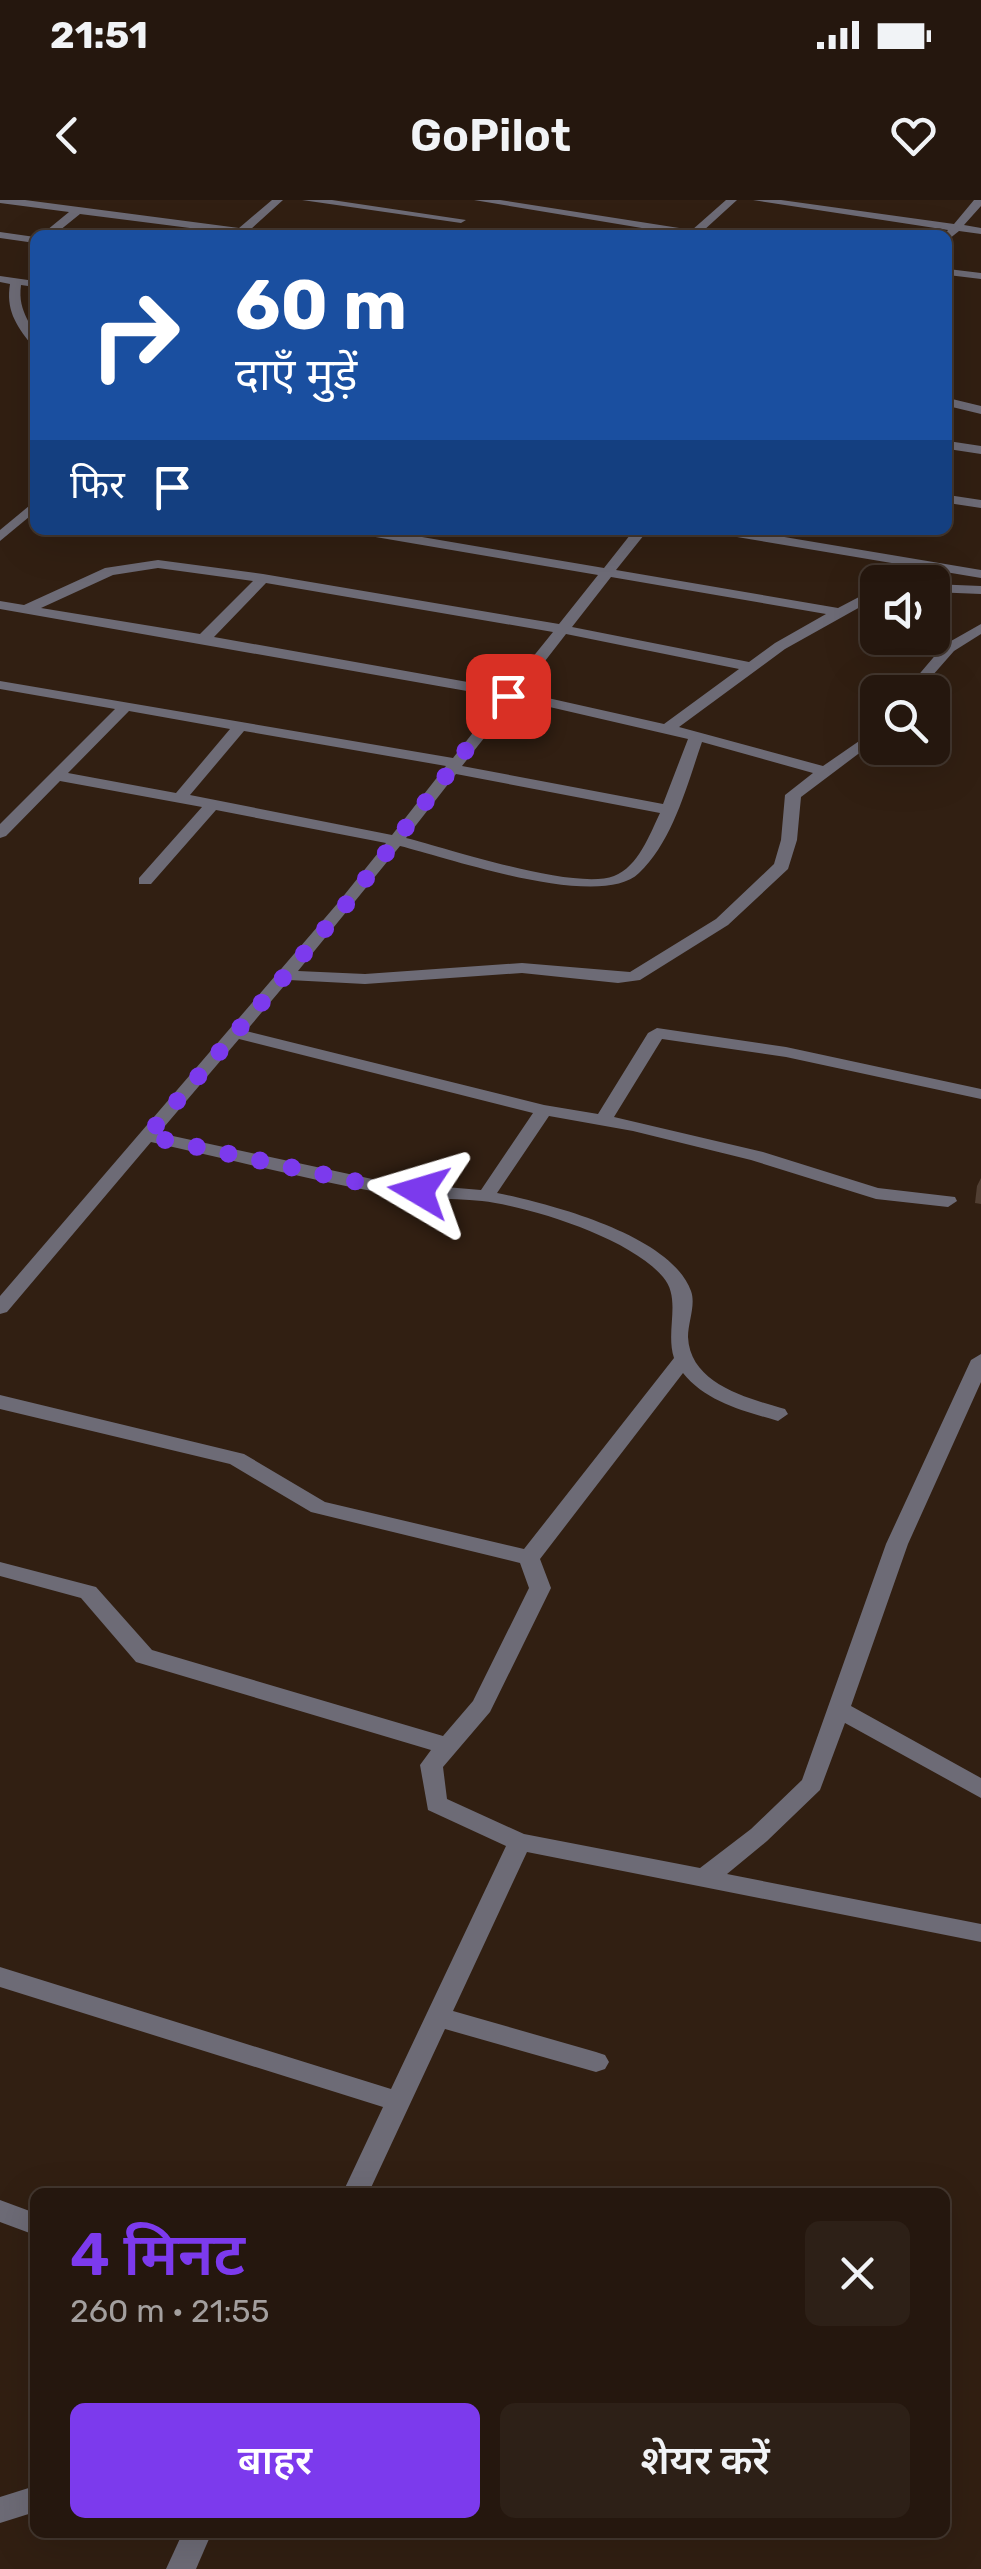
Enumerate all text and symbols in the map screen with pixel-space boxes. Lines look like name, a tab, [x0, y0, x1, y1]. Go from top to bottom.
text: 21:51	[50, 12, 148, 58]
icon: back	[40, 108, 95, 163]
icon: heart	[886, 108, 941, 163]
text: GoPilot	[410, 109, 571, 162]
text: 60 m	[235, 264, 407, 347]
icon: right	[70, 270, 200, 400]
text: दाएँ मुड़ें	[235, 348, 357, 401]
icon: arrive	[145, 460, 200, 515]
text: फिर	[70, 462, 125, 508]
map controls	[860, 565, 950, 765]
button: sound	[860, 565, 950, 655]
pin	[466, 654, 551, 739]
icon: arrive	[481, 669, 536, 724]
button: search	[860, 675, 950, 765]
position arrow	[367, 1139, 471, 1243]
text: 4 मिनट	[70, 2219, 245, 2290]
button: close	[805, 2221, 910, 2326]
text: 260 m · 21:55	[70, 2292, 270, 2330]
button: बाहर	[70, 2403, 480, 2518]
button: शेयर करें	[500, 2403, 910, 2518]

